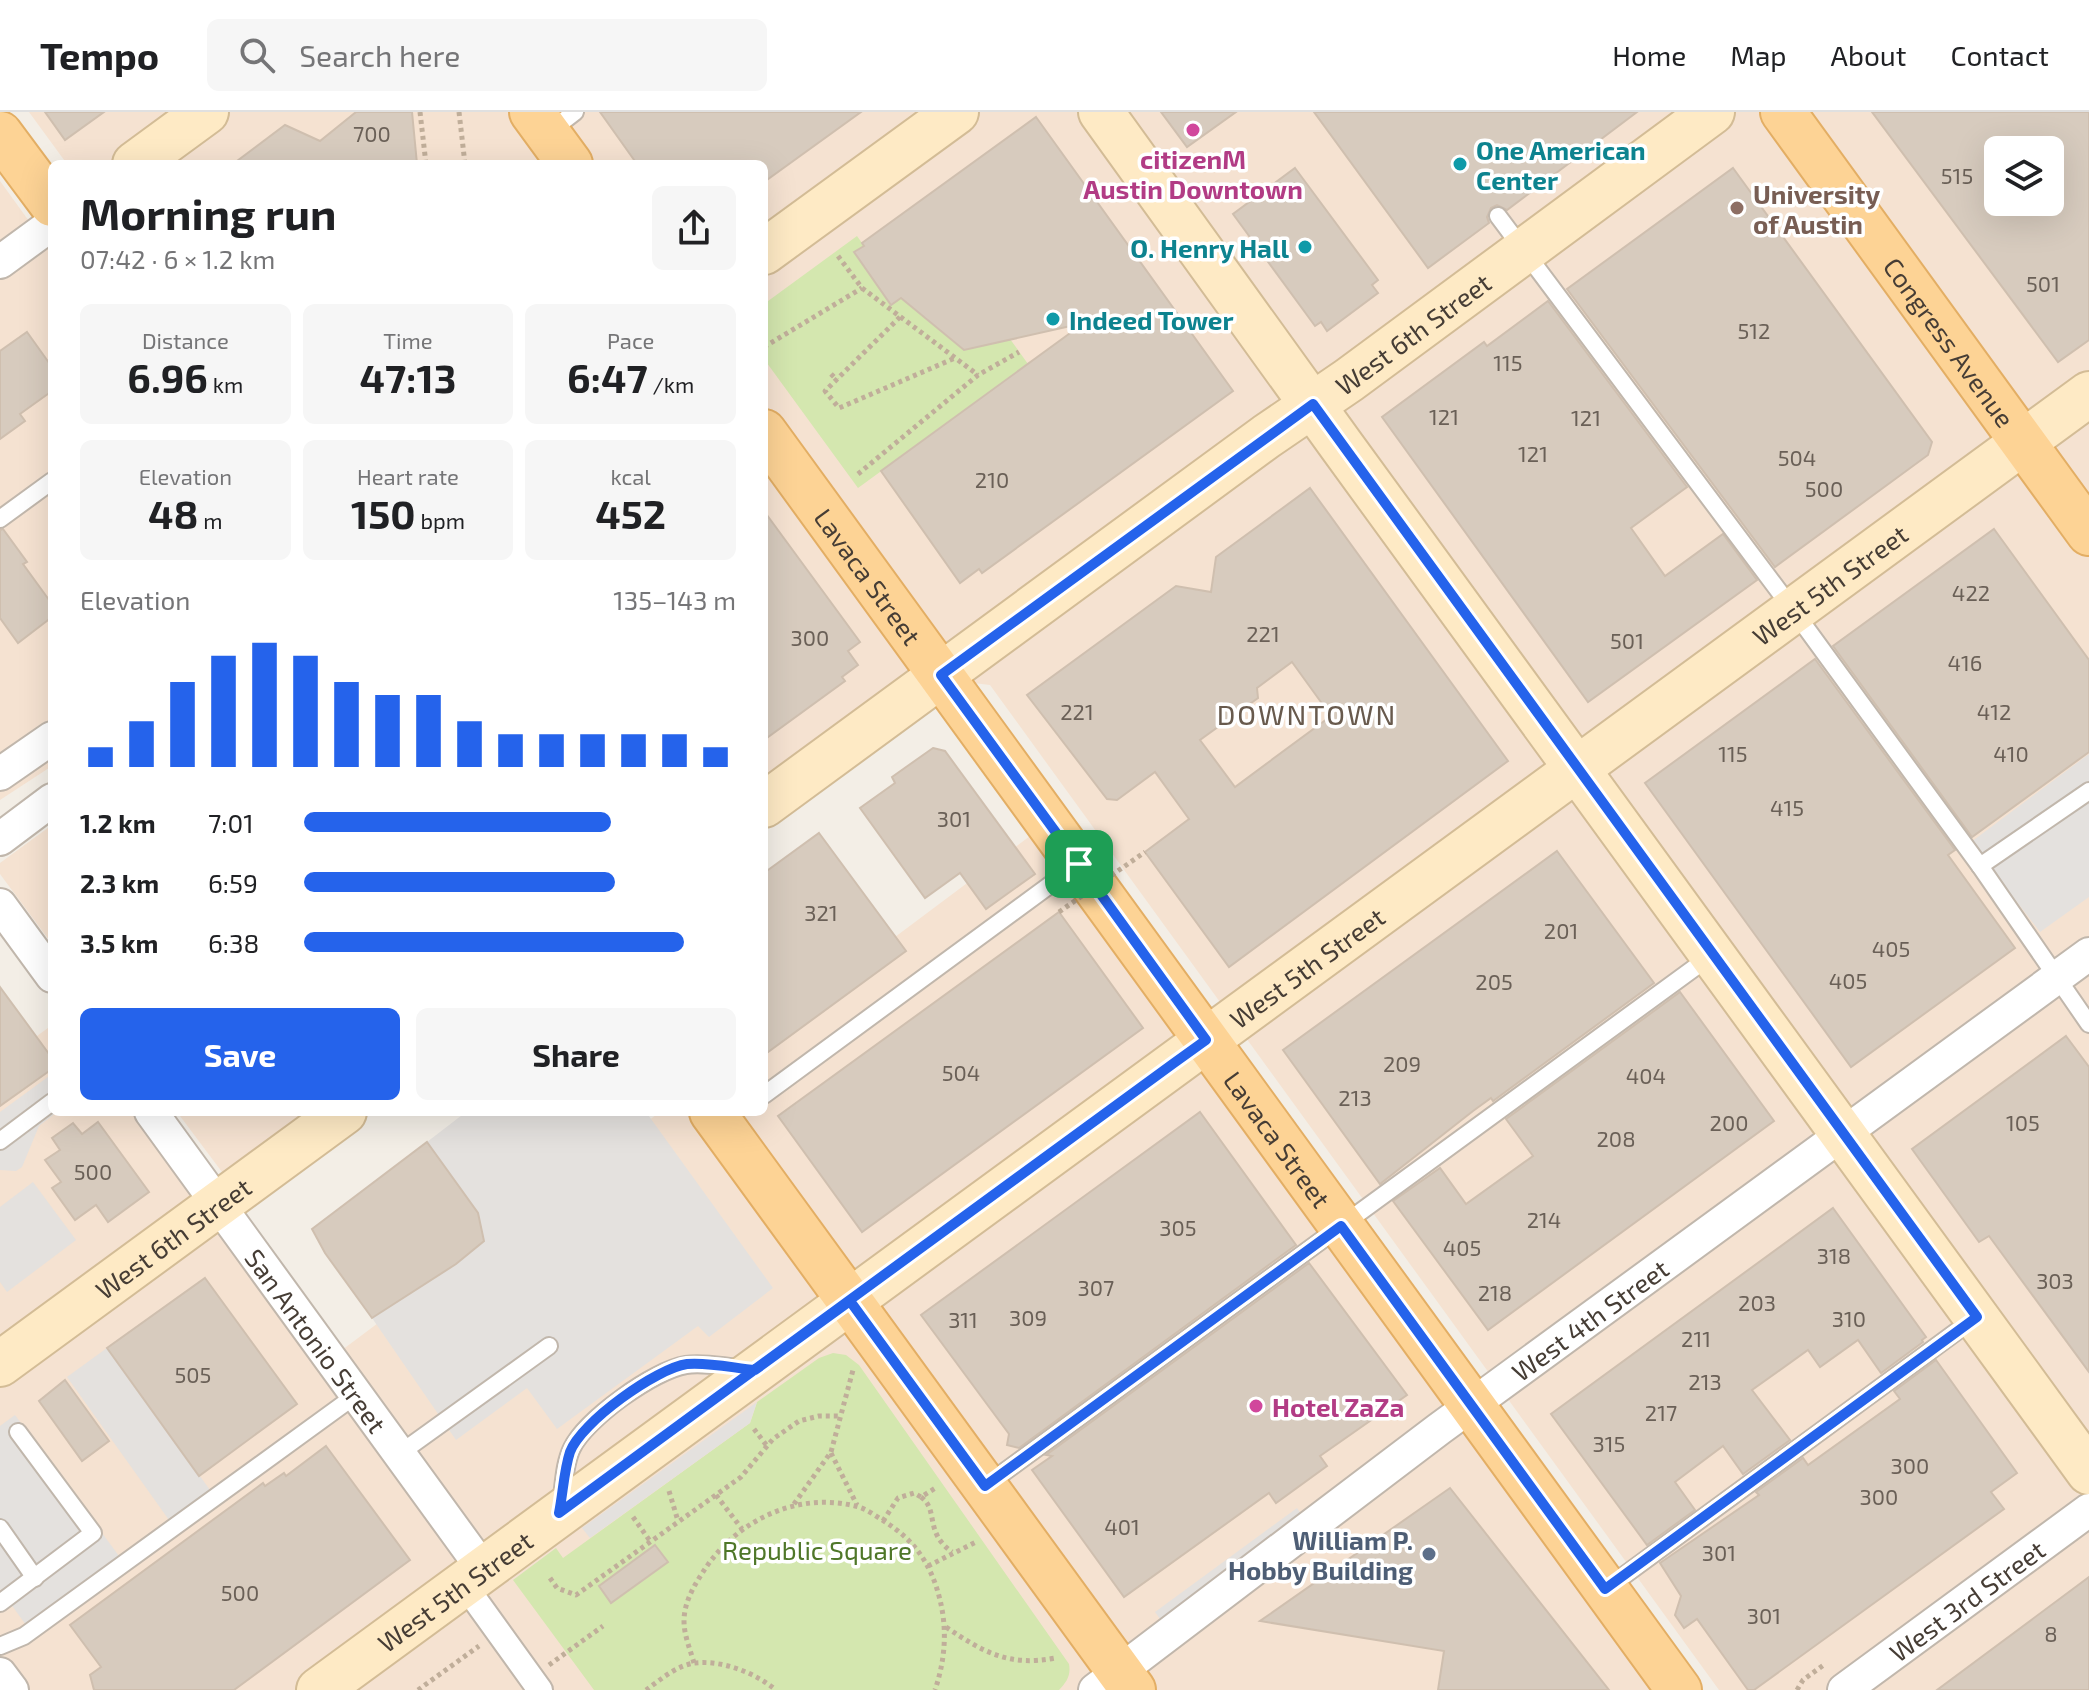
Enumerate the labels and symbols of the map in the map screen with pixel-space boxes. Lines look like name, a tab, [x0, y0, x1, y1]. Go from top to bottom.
house number: 700	[353, 120, 391, 146]
marker: citizenM Austin Downtown	[1184, 121, 1202, 139]
place label: One American Center	[1476, 134, 1646, 195]
place label: citizenM Austin Downtown	[1083, 143, 1303, 204]
marker: One American Center	[1451, 155, 1469, 173]
house number: 515	[1941, 162, 1973, 188]
place label: University of Austin	[1753, 178, 1881, 239]
marker: University of Austin	[1728, 199, 1746, 217]
place label: O. Henry Hall	[1130, 232, 1289, 264]
marker: O. Henry Hall	[1296, 238, 1314, 256]
street label: Congress Avenue	[1878, 251, 2022, 433]
street label: West 6th Street	[1329, 266, 1496, 401]
house number: 501	[2026, 270, 2060, 296]
place label: Indeed Tower	[1069, 304, 1234, 335]
marker: Indeed Tower	[1044, 310, 1062, 328]
house number: 512	[1738, 317, 1770, 343]
house number: 115	[1493, 349, 1523, 375]
house number: 121	[1429, 403, 1459, 429]
house number: 121	[1571, 404, 1601, 430]
house number: 121	[1518, 440, 1548, 466]
house number: 504	[1778, 444, 1816, 470]
house number: 210	[975, 466, 1009, 492]
house number: 500	[1805, 475, 1843, 501]
street label: Lavaca Street	[809, 502, 929, 650]
street label: West 5th Street	[1746, 517, 1913, 651]
house number: 422	[1952, 579, 1990, 605]
house number: 221	[1246, 620, 1280, 646]
house number: 300	[791, 624, 829, 650]
house number: 501	[1610, 627, 1644, 653]
house number: 416	[1948, 649, 1982, 675]
district label: DOWNTOWN	[1217, 697, 1397, 731]
house number: 221	[1060, 698, 1094, 724]
house number: 412	[1977, 698, 2011, 724]
house number: 115	[1718, 740, 1748, 766]
house number: 410	[1993, 740, 2029, 766]
house number: 415	[1770, 794, 1804, 820]
house number: 301	[937, 805, 971, 831]
pin	[1045, 830, 1113, 898]
house number: 321	[804, 899, 838, 925]
street label: West 5th Street	[1223, 900, 1390, 1034]
house number: 201	[1544, 917, 1578, 943]
house number: 405	[1872, 935, 1910, 961]
house number: 405	[1829, 967, 1867, 993]
house number: 205	[1475, 968, 1513, 994]
house number: 209	[1383, 1050, 1421, 1076]
house number: 504	[942, 1059, 980, 1085]
house number: 404	[1626, 1062, 1666, 1088]
street label: Lavaca Street	[1218, 1065, 1338, 1213]
house number: 213	[1338, 1084, 1372, 1110]
house number: 200	[1710, 1109, 1748, 1135]
house number: 105	[2006, 1109, 2040, 1135]
house number: 208	[1597, 1125, 1635, 1151]
house number: 500	[74, 1158, 112, 1184]
street label: West 6th Street	[89, 1170, 257, 1305]
house number: 214	[1527, 1206, 1561, 1232]
house number: 305	[1159, 1214, 1197, 1240]
house number: 405	[1443, 1234, 1481, 1260]
street label: San Antonio Street	[240, 1242, 394, 1438]
house number: 318	[1817, 1242, 1851, 1268]
street label: West 4th Street	[1505, 1252, 1674, 1387]
house number: 303	[2036, 1267, 2074, 1293]
house number: 307	[1078, 1274, 1114, 1300]
house number: 218	[1478, 1279, 1512, 1305]
house number: 203	[1738, 1289, 1776, 1315]
house number: 309	[1009, 1304, 1047, 1330]
house number: 310	[1832, 1305, 1866, 1331]
house number: 311	[948, 1306, 978, 1332]
house number: 211	[1681, 1325, 1711, 1351]
house number: 505	[175, 1361, 211, 1387]
house number: 213	[1688, 1368, 1722, 1394]
place label: Hotel ZaZa	[1272, 1391, 1404, 1422]
marker: Hotel ZaZa	[1247, 1397, 1265, 1415]
house number: 217	[1645, 1399, 1677, 1425]
house number: 315	[1593, 1430, 1625, 1456]
house number: 300	[1891, 1452, 1929, 1478]
house number: 300	[1860, 1483, 1898, 1509]
house number: 401	[1104, 1513, 1140, 1539]
street label: West 5th Street	[371, 1524, 538, 1658]
place label: William P. Hobby Building	[1228, 1524, 1413, 1586]
street label: West 3rd Street	[1883, 1533, 2050, 1667]
park label: Republic Square	[722, 1534, 912, 1565]
house number: 301	[1702, 1539, 1736, 1565]
marker: William P. Hobby Building	[1420, 1545, 1438, 1563]
house number: 500	[221, 1579, 259, 1605]
house number: 301	[1747, 1602, 1781, 1628]
house number: 8	[2044, 1620, 2058, 1646]

